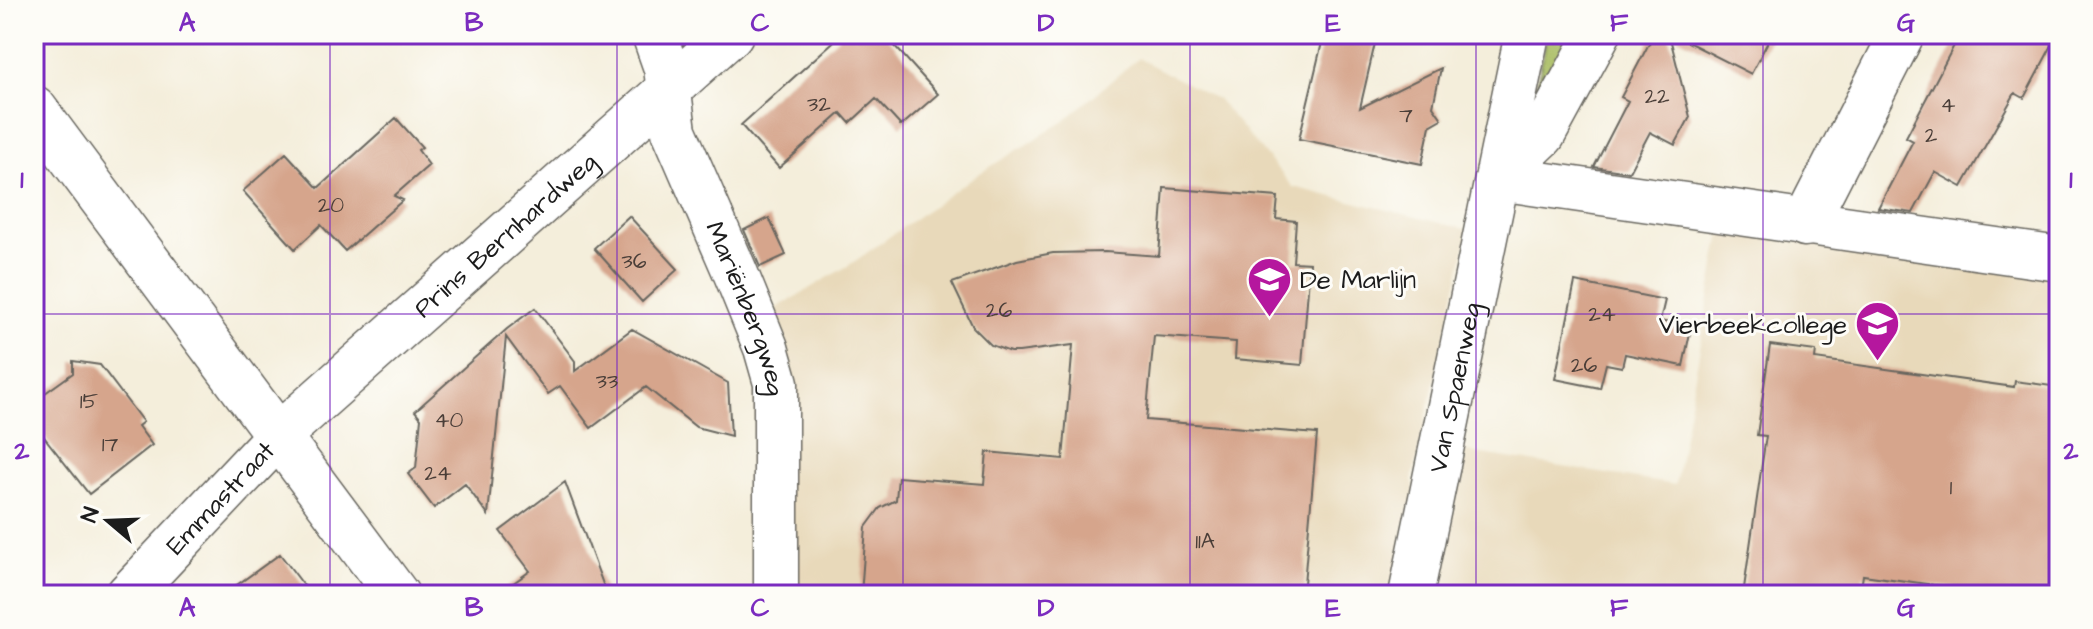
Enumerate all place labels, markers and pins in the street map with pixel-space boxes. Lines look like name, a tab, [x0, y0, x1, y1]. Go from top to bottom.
school or university icon: De Marlijn	[1245, 255, 1293, 318]
place label: De Marlijn	[1300, 262, 1416, 298]
school or university icon: Vierbeekcollege	[1854, 300, 1902, 363]
place label: Vierbeekcollege	[1659, 307, 1847, 345]

